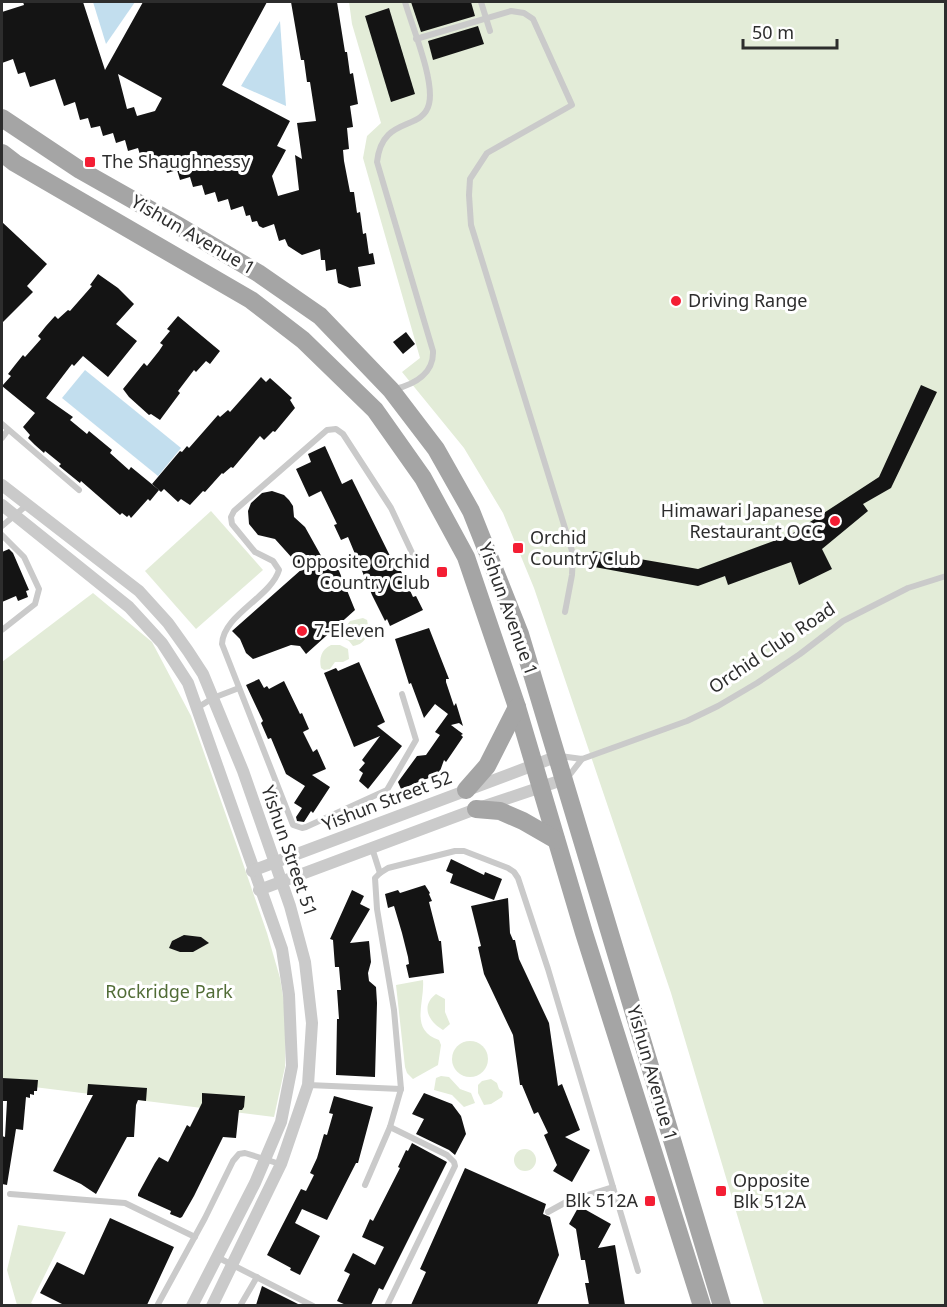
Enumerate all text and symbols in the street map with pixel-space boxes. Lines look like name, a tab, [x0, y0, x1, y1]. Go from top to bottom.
scale bar	[743, 12, 838, 50]
text: 50 m	[752, 20, 794, 44]
place label: The Shaughnessy	[102, 149, 251, 173]
marker: The Shaughnessy	[83, 155, 97, 169]
street label: Yishun Avenue 1	[127, 189, 260, 279]
place label: Driving Range	[688, 288, 808, 312]
marker: Driving Range	[669, 294, 683, 308]
place label: Himawari Japanese Restaurant OCC	[661, 498, 823, 543]
marker: Himawari Japanese Restaurant OCC	[828, 514, 842, 528]
place label: Orchid Country Club	[530, 525, 641, 570]
street label: Yishun Avenue 1	[474, 539, 544, 678]
marker: Orchid Country Club	[511, 541, 525, 555]
place label: Opposite Orchid Country Club	[292, 549, 430, 594]
marker: Opposite Orchid Country Club	[435, 565, 449, 579]
street label: Orchid Club Road	[704, 596, 839, 698]
place label: 7-Eleven	[314, 618, 385, 642]
marker: 7-Eleven	[295, 624, 309, 638]
street label: Yishun Street 52	[318, 764, 455, 836]
street label: Yishun Street 51	[256, 782, 324, 919]
park label: Rockridge Park	[105, 979, 233, 1003]
street label: Yishun Avenue 1	[622, 1002, 684, 1143]
place label: Opposite Blk 512A	[733, 1168, 810, 1213]
marker: Opposite Blk 512A	[714, 1184, 728, 1198]
place label: Blk 512A	[565, 1188, 638, 1212]
marker: Blk 512A	[643, 1194, 657, 1208]

